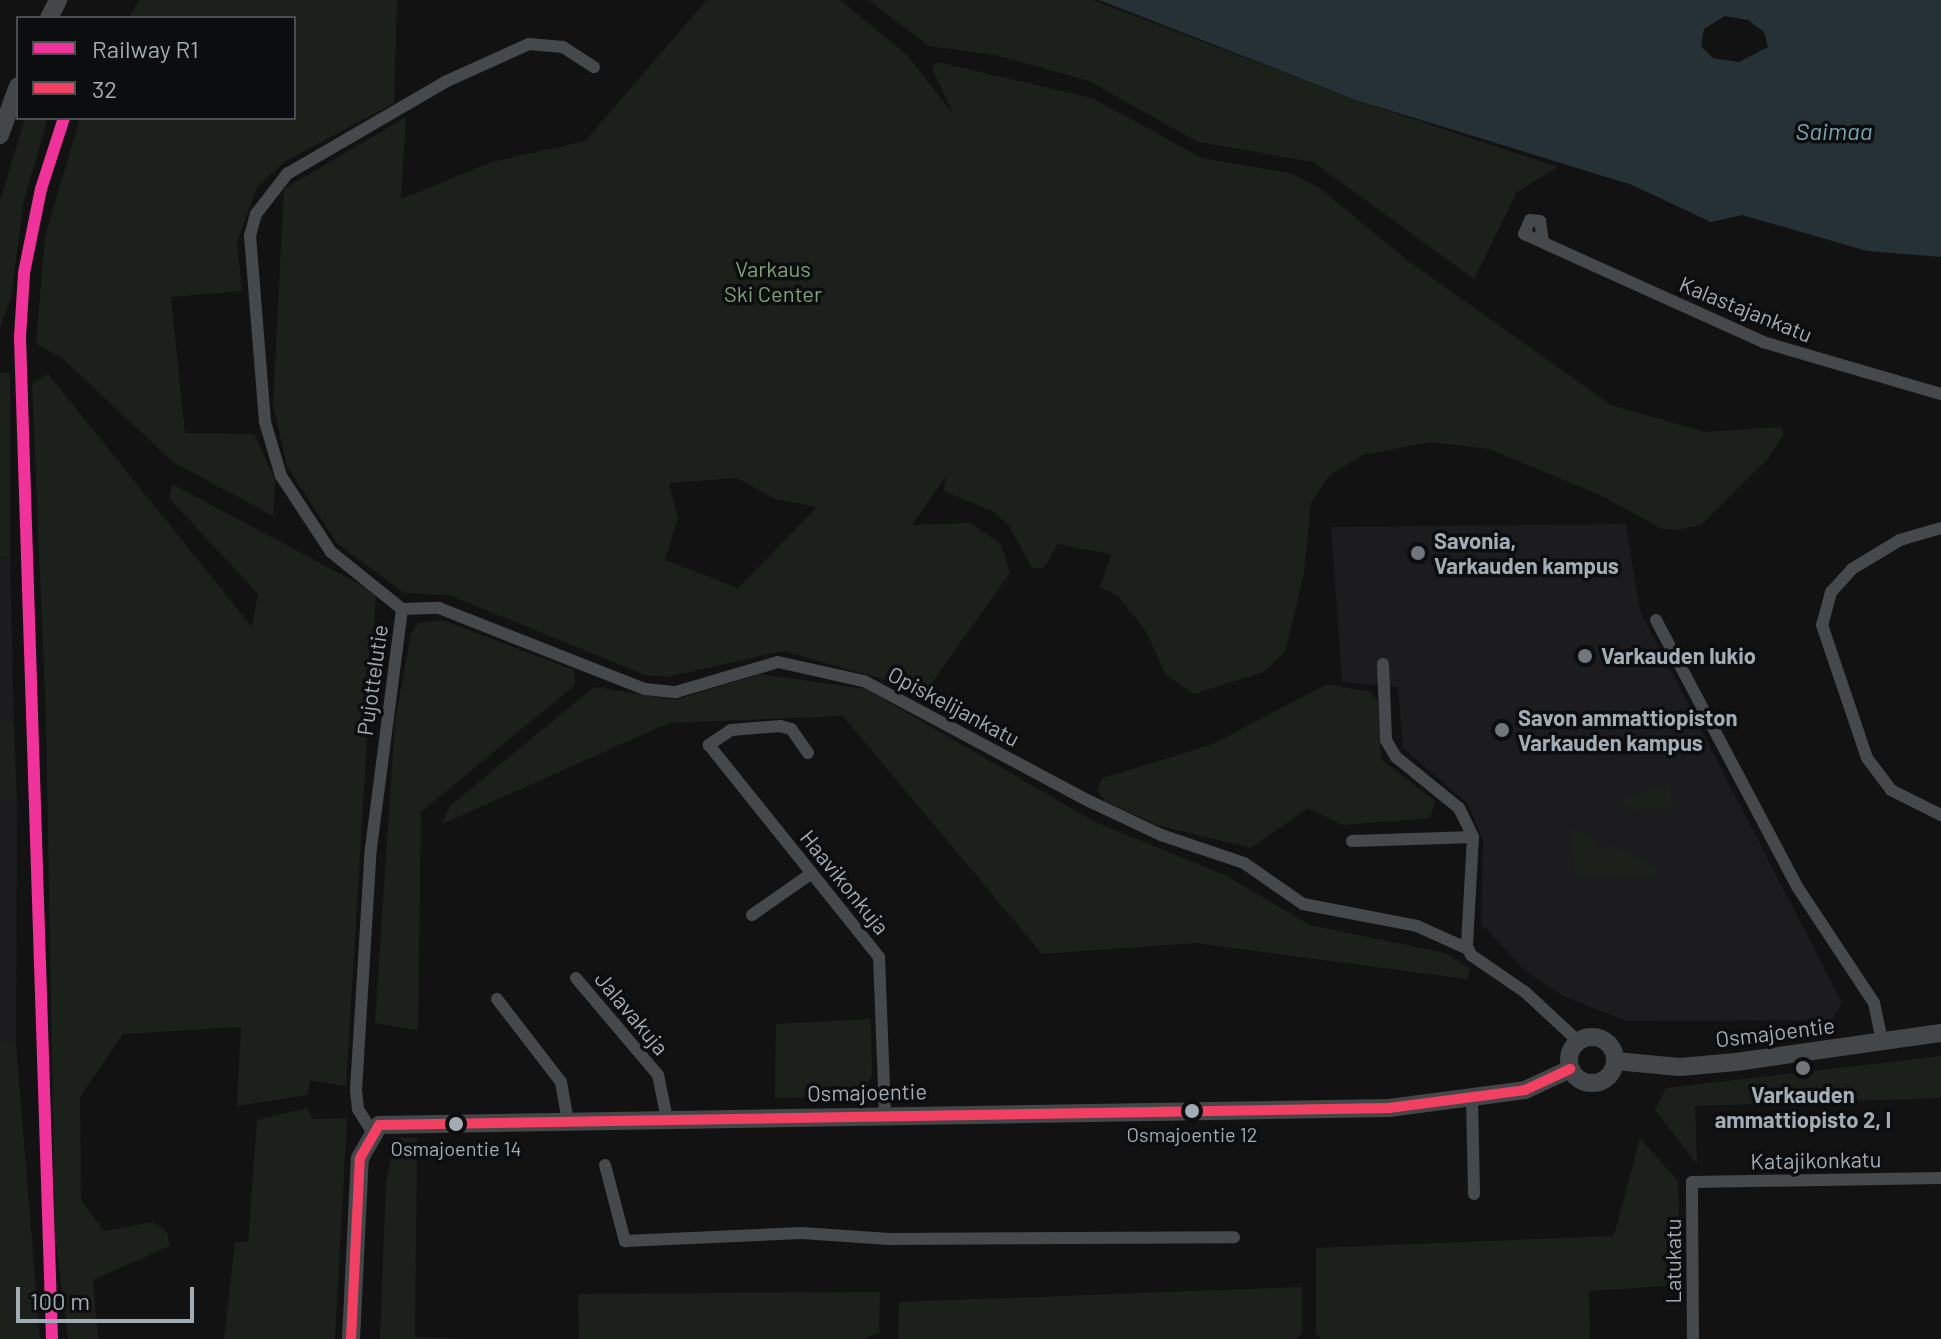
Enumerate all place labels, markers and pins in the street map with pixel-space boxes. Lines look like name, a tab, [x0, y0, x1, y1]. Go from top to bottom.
place label: Savonia, Varkauden kampus	[1434, 527, 1619, 578]
marker: Savonia, Varkauden kampus	[1409, 544, 1427, 562]
place label: Varkauden lukio	[1601, 643, 1756, 669]
marker: Varkauden lukio	[1576, 647, 1594, 665]
place label: Savon ammattiopiston Varkauden kampus	[1518, 704, 1738, 756]
marker: Savon ammattiopiston Varkauden kampus	[1493, 721, 1511, 739]
marker: Varkauden ammattiopisto 2, I	[1794, 1059, 1812, 1077]
place label: Varkauden ammattiopisto 2, I	[1715, 1081, 1891, 1132]
marker: Osmajoentie 12	[1184, 1103, 1200, 1119]
marker: Osmajoentie 14	[448, 1116, 464, 1132]
place label: Osmajoentie 12	[1127, 1122, 1257, 1146]
place label: Osmajoentie 14	[390, 1136, 522, 1160]

